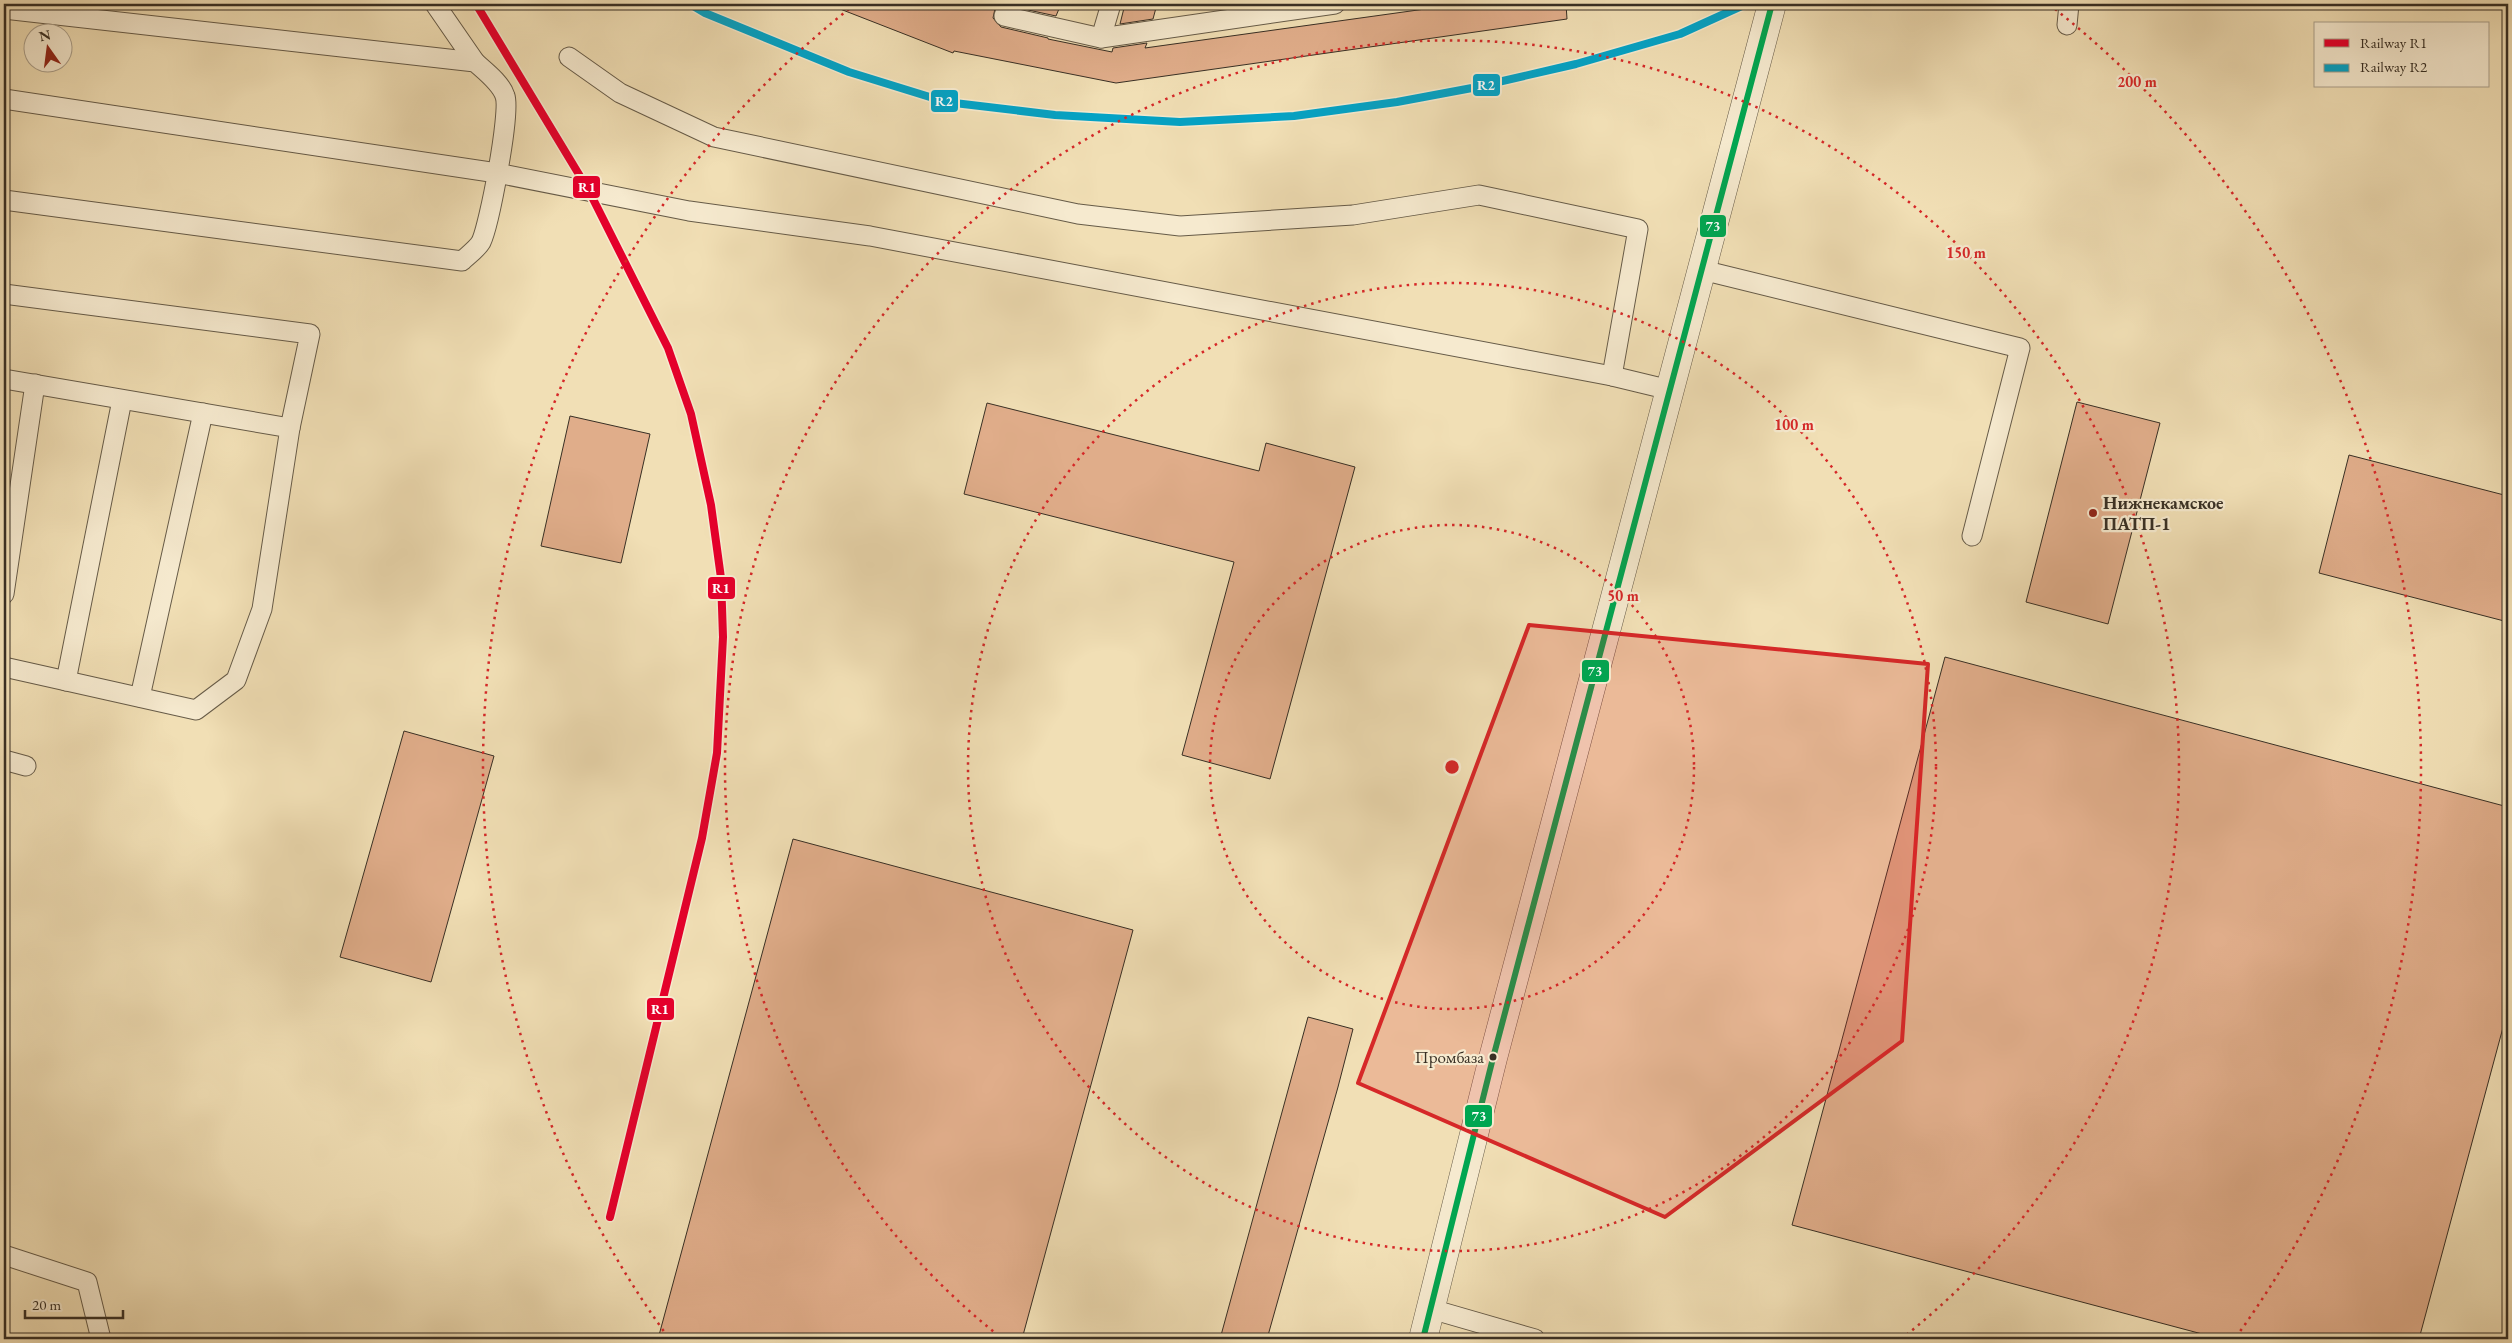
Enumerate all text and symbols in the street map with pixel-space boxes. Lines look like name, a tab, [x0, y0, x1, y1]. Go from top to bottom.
north arrow	[22, 22, 72, 72]
legend	[2314, 22, 2490, 88]
text: N	[37, 25, 53, 45]
text: Railway R1	[2360, 33, 2427, 52]
text: Railway R2	[2360, 57, 2428, 76]
text: 200 m	[2117, 72, 2157, 91]
line badge: R2	[1472, 73, 1501, 97]
text: R2	[1477, 76, 1496, 94]
line badge: R2	[930, 89, 959, 113]
text: R2	[935, 92, 954, 110]
line badge: R1	[572, 175, 601, 199]
text: R1	[578, 178, 596, 196]
line badge: 73	[1699, 214, 1727, 238]
text: 73	[1706, 217, 1720, 235]
text: 150 m	[1946, 243, 1986, 262]
text: 100 m	[1774, 415, 1814, 434]
place label: Нижнекамское ПАТП-1	[2103, 491, 2224, 535]
marker: Нижнекамское ПАТП-1	[2087, 507, 2099, 519]
line badge: R1	[707, 576, 736, 600]
text: R1	[712, 579, 730, 597]
text: 50 m	[1607, 586, 1639, 605]
line badge: 73	[1581, 659, 1610, 683]
text: 73	[1588, 662, 1602, 680]
centre of rings	[1443, 758, 1461, 776]
line badge: R1	[646, 997, 675, 1021]
text: R1	[651, 1000, 669, 1018]
place label: Промбаза	[1415, 1046, 1484, 1068]
marker: Промбаза	[1488, 1052, 1498, 1062]
line badge: 73	[1464, 1104, 1493, 1128]
text: 73	[1472, 1107, 1486, 1125]
scale bar	[25, 1288, 122, 1320]
text: 20 m	[32, 1295, 61, 1314]

